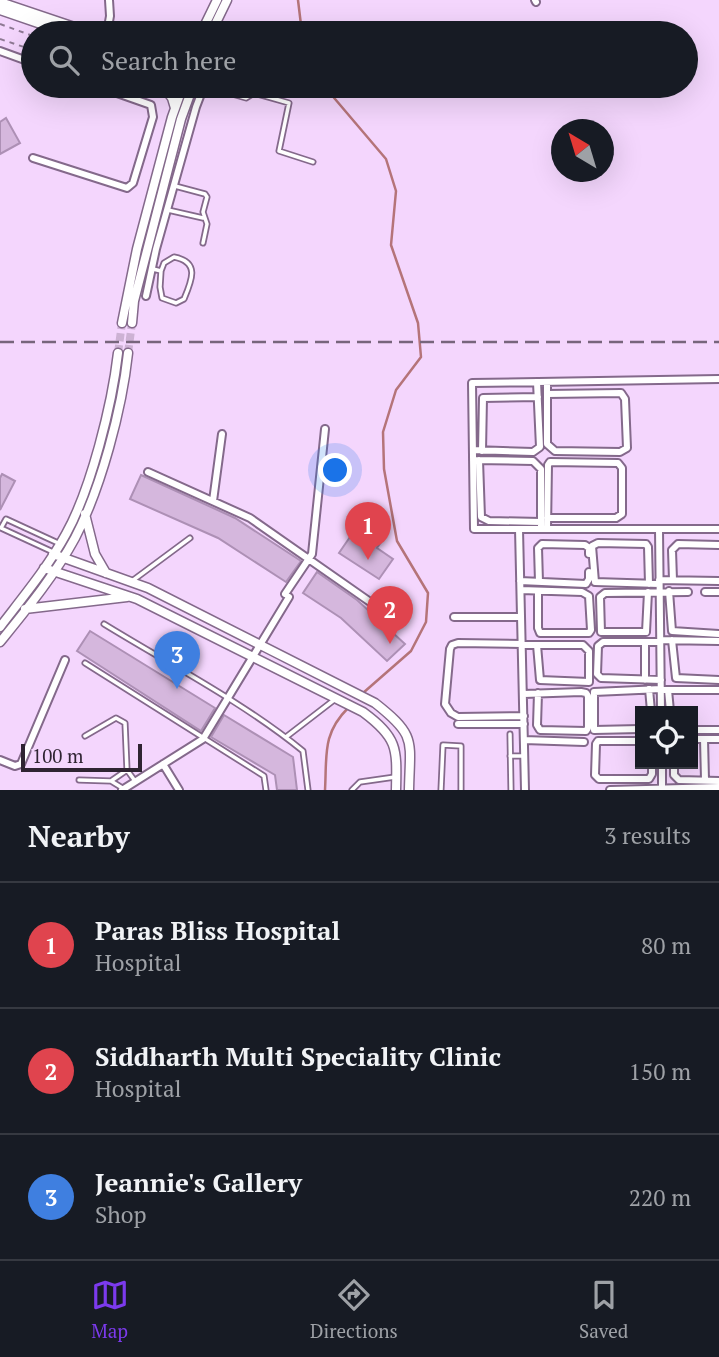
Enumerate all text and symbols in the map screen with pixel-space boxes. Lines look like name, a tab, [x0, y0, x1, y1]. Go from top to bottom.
search box	[21, 21, 698, 98]
icon: search	[45, 41, 83, 79]
text: Search here	[101, 43, 236, 77]
north arrow	[551, 119, 614, 182]
your location	[318, 453, 352, 487]
pin: 1	[345, 502, 391, 560]
pin: 2	[367, 586, 413, 644]
pin: 3	[154, 631, 200, 689]
map controls	[635, 706, 698, 769]
button: locate	[635, 706, 698, 769]
scale bar	[21, 741, 142, 773]
text: 100 m	[32, 743, 83, 768]
text: Nearby	[28, 816, 130, 856]
text: 3 results	[604, 820, 691, 851]
text: Paras Bliss Hospital	[95, 913, 340, 947]
text: 1	[45, 930, 58, 961]
text: 80 m	[641, 930, 691, 961]
text: Hospital	[95, 947, 181, 978]
text: Siddharth Multi Speciality Clinic	[95, 1039, 501, 1073]
text: 2	[45, 1056, 58, 1087]
text: 150 m	[629, 1056, 691, 1087]
text: Hospital	[95, 1073, 181, 1104]
text: Jeannie's Gallery	[95, 1165, 302, 1199]
text: 3	[45, 1182, 58, 1213]
text: 220 m	[629, 1182, 691, 1213]
text: Shop	[95, 1199, 147, 1230]
tab: Map	[91, 1276, 129, 1343]
tab: Directions	[310, 1276, 398, 1343]
tab: Saved	[579, 1276, 628, 1343]

